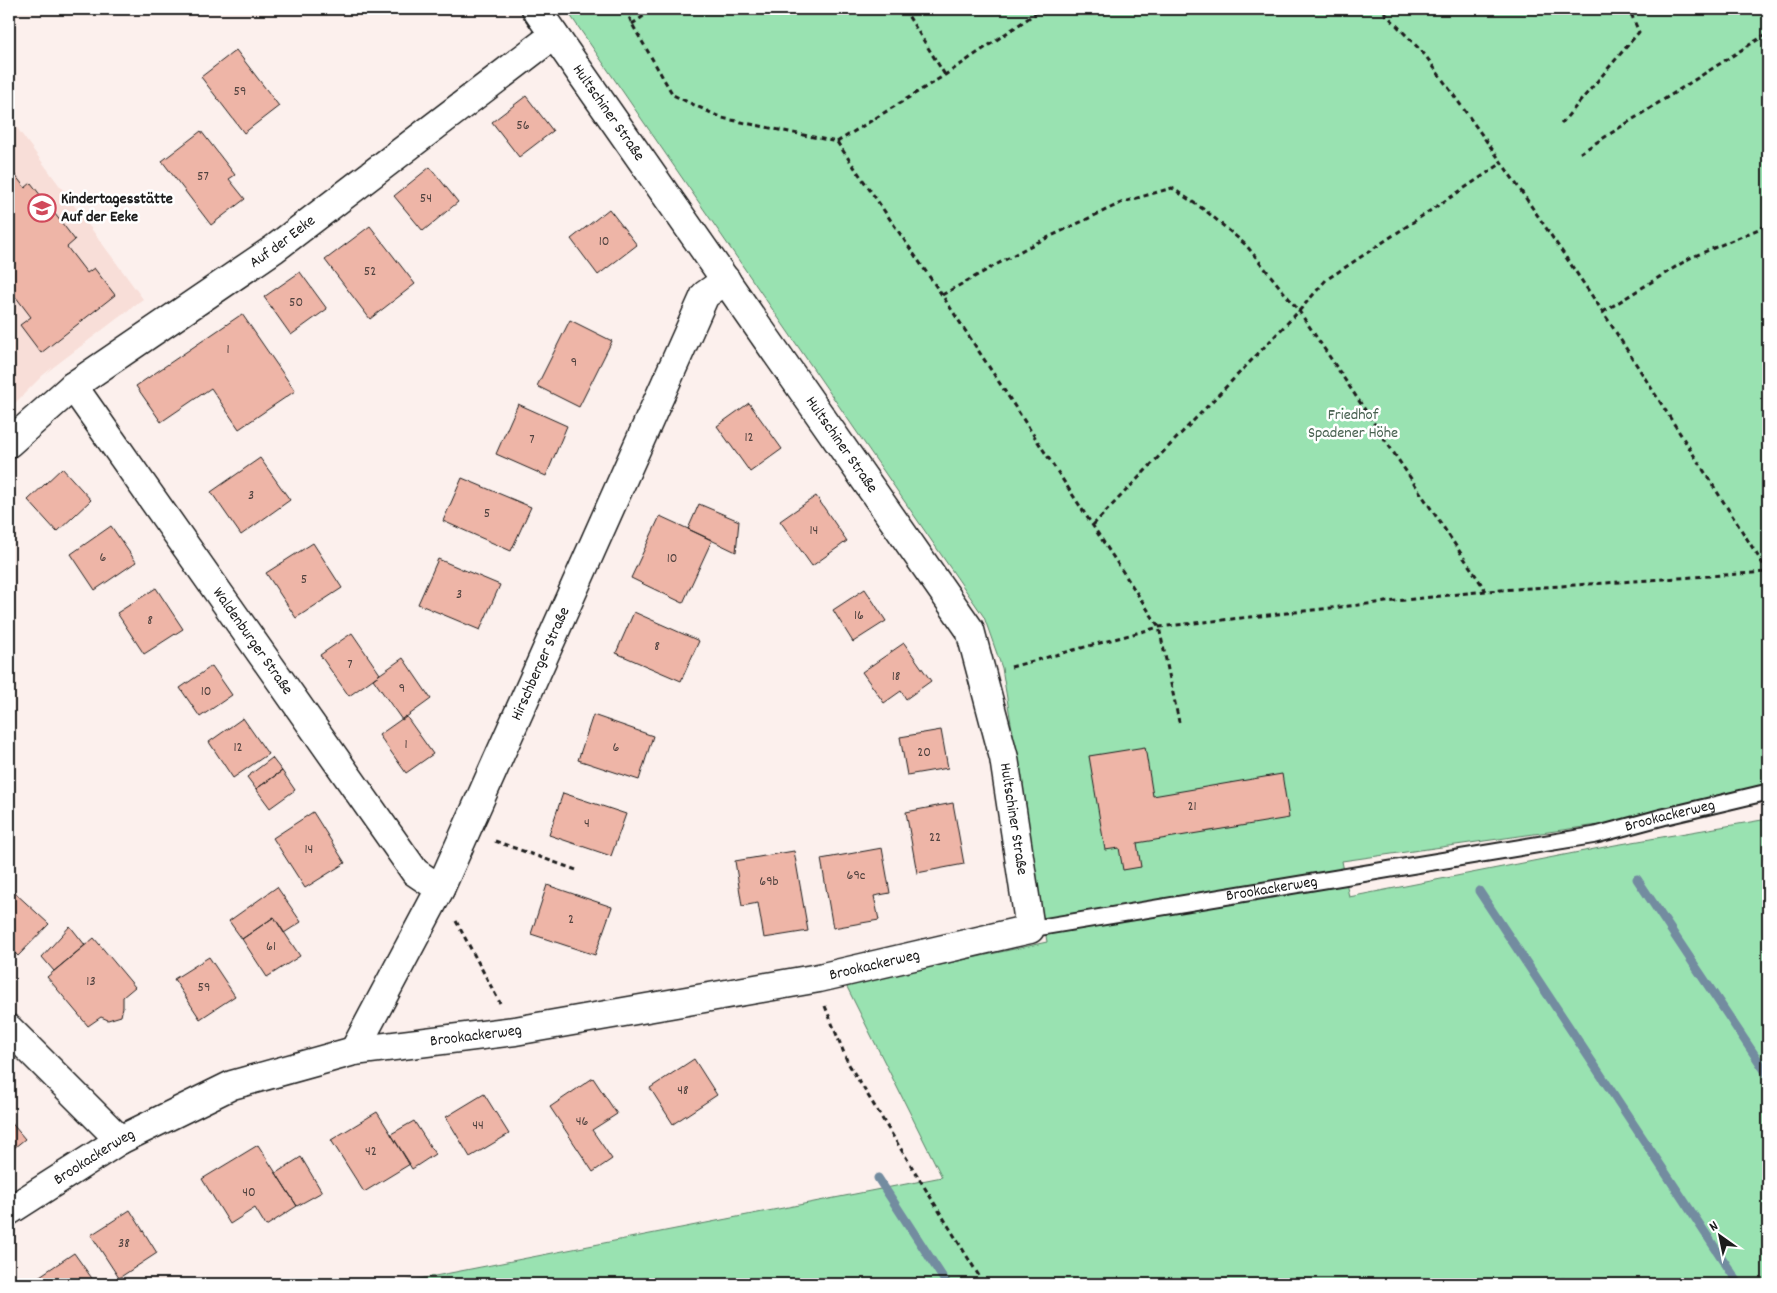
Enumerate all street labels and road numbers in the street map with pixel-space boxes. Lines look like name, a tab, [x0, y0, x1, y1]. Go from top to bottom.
street label: Hultschiner Straße	[566, 60, 650, 166]
street label: Auf der Eeke	[245, 210, 320, 274]
street label: Hultschiner Straße	[799, 392, 883, 498]
street label: Waldenburger Straße	[207, 583, 299, 700]
street label: Hirschberger Straße	[505, 603, 576, 724]
street label: Hultschiner Straße	[993, 761, 1033, 877]
street label: Brookackerweg	[1622, 794, 1717, 838]
street label: Brookackerweg	[1224, 870, 1319, 908]
street label: Brookackerweg	[827, 943, 922, 987]
street label: Brookackerweg	[429, 1019, 524, 1053]
street label: Brookackerweg	[49, 1123, 139, 1191]

